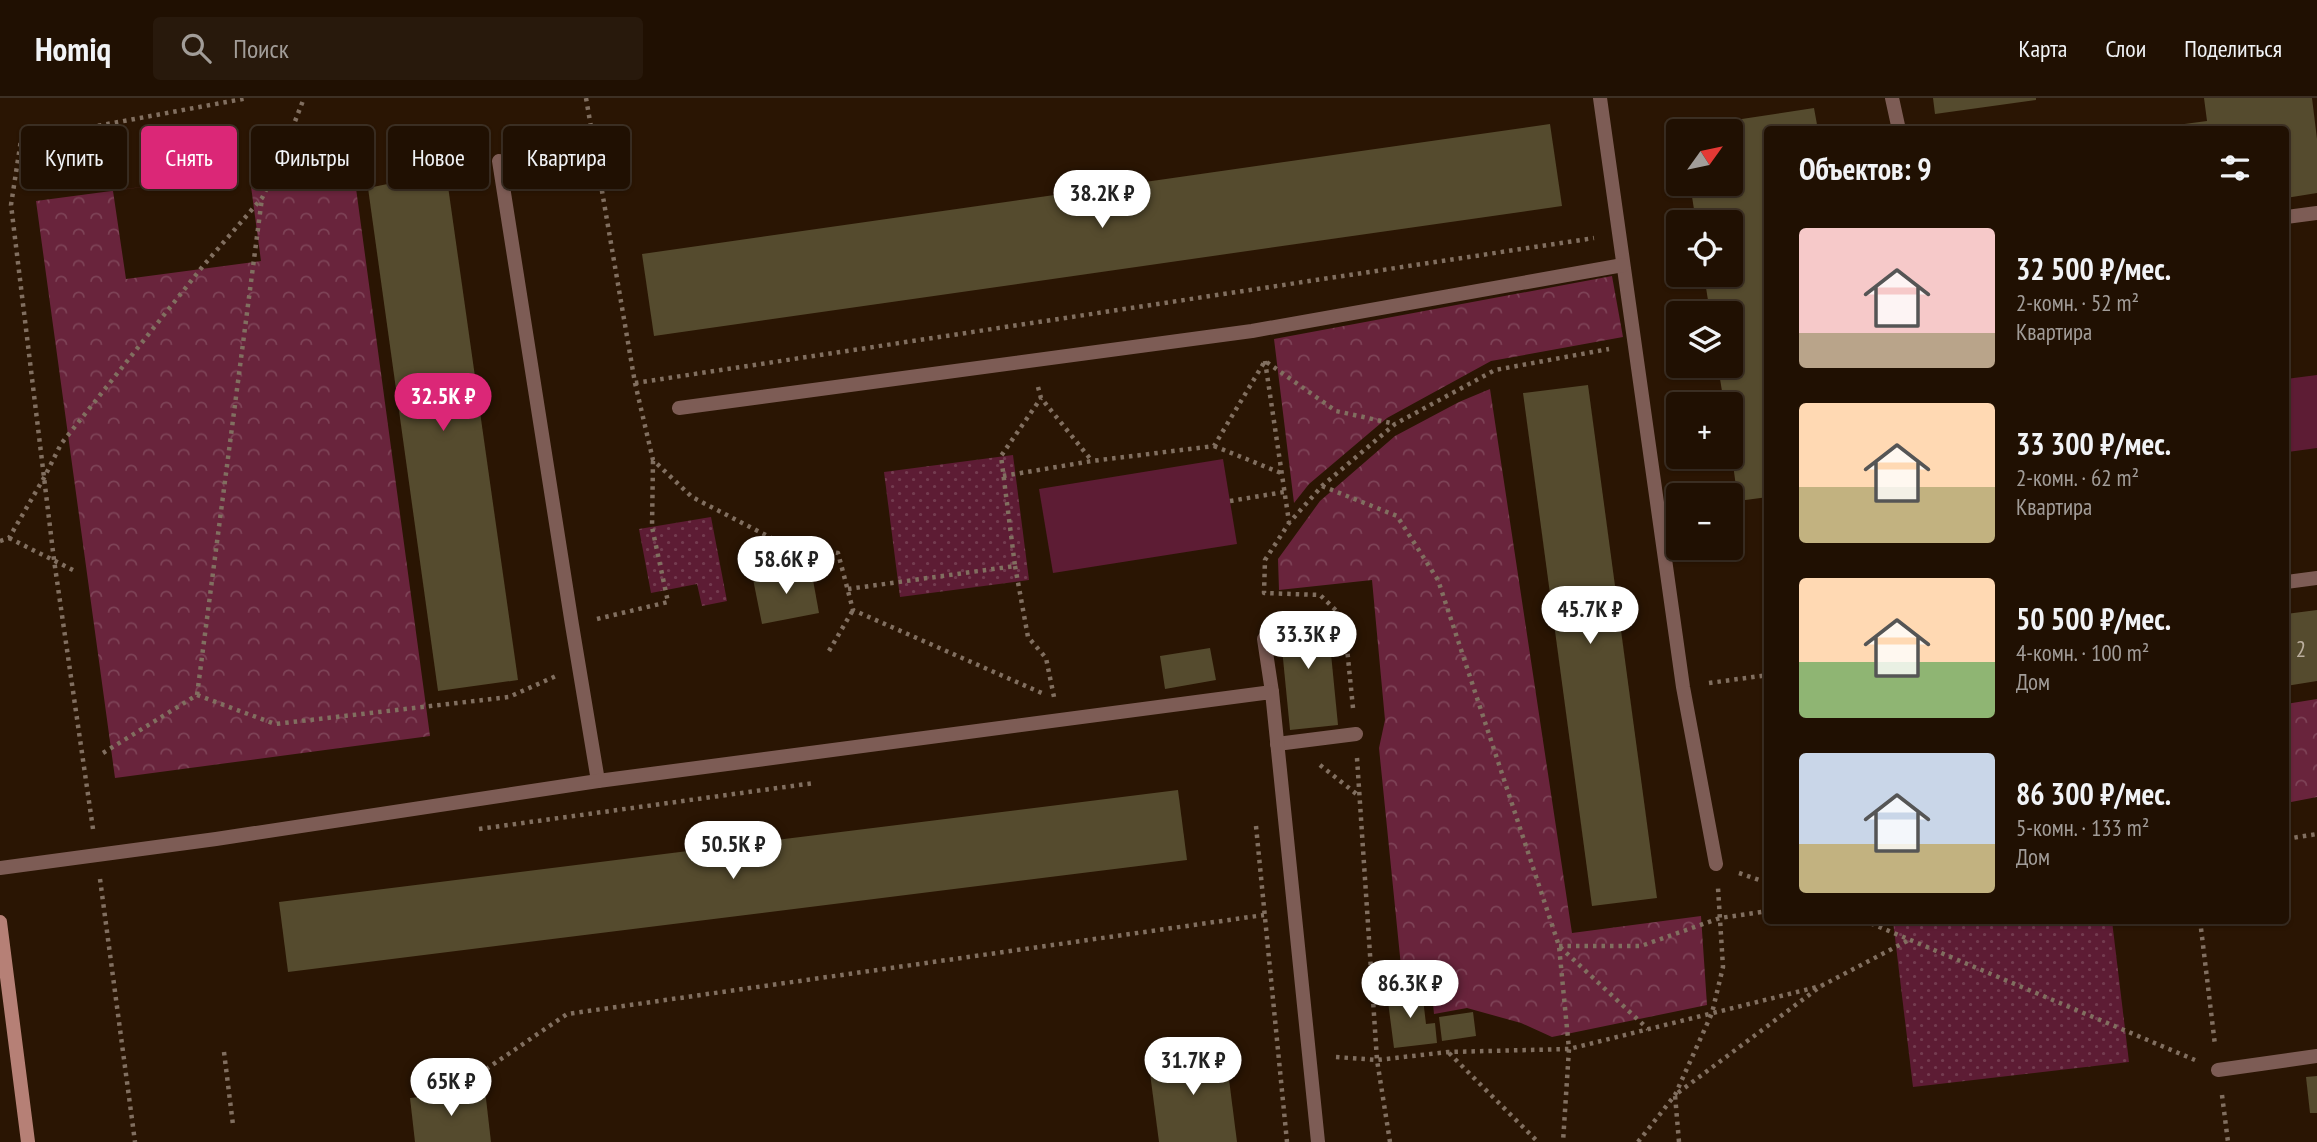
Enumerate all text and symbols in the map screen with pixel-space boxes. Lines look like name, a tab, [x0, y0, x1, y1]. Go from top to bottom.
search box	[153, 17, 643, 80]
text: Homiq	[35, 27, 111, 70]
icon: search	[177, 29, 215, 67]
text: Поиск	[233, 32, 289, 65]
text: Карта	[2019, 33, 2067, 64]
text: Слои	[2105, 33, 2146, 64]
text: Поделиться	[2184, 33, 2282, 64]
north arrow	[1666, 119, 1743, 196]
map controls	[1666, 119, 1743, 560]
chip: Купить	[21, 126, 127, 189]
chip: Снять	[141, 126, 237, 189]
chip: Фильтры	[251, 126, 374, 189]
chip: Новое	[388, 126, 489, 189]
chip: Квартира	[503, 126, 630, 189]
text: Объектов: 9	[1799, 149, 1932, 188]
icon: filters	[2216, 149, 2254, 187]
pin: 38.2K ₽	[1037, 170, 1167, 230]
text: 38.2K ₽	[1070, 178, 1134, 207]
button: locate	[1666, 210, 1743, 287]
text: 32 500 ₽/мес.	[2016, 249, 2171, 288]
icon: home	[1855, 256, 1939, 340]
text: 2-комн. · 52 m²	[2016, 288, 2139, 317]
button: layers	[1666, 301, 1743, 378]
text: Квартира	[2016, 317, 2092, 346]
pin: 32.5K ₽	[378, 374, 508, 433]
text: 32.5K ₽	[411, 381, 475, 410]
button: +	[1666, 392, 1743, 469]
text: 33 300 ₽/мес.	[2016, 424, 2171, 463]
icon: home	[1855, 431, 1939, 515]
text: 2-комн. · 62 m²	[2016, 463, 2139, 492]
button: −	[1666, 483, 1743, 560]
text: Квартира	[2016, 492, 2092, 521]
pin: 58.6K ₽	[721, 536, 851, 596]
text: 58.6K ₽	[754, 544, 818, 573]
pin: 45.7K ₽	[1525, 587, 1655, 646]
text: 45.7K ₽	[1558, 594, 1622, 623]
text: 50 500 ₽/мес.	[2016, 599, 2171, 638]
icon: home	[1855, 606, 1939, 690]
pin: 33.3K ₽	[1243, 612, 1373, 671]
text: 33.3K ₽	[1276, 619, 1340, 648]
house number: 2	[2296, 634, 2306, 663]
text: 4-комн. · 100 m²	[2016, 638, 2149, 667]
text: Дом	[2016, 667, 2050, 696]
text: 86 300 ₽/мес.	[2016, 774, 2171, 813]
icon: home	[1855, 781, 1939, 865]
text: 5-комн. · 133 m²	[2016, 813, 2149, 842]
pin: 50.5K ₽	[668, 822, 798, 881]
text: 50.5K ₽	[701, 829, 765, 858]
text: Дом	[2016, 842, 2050, 871]
pin: 86.3K ₽	[1345, 960, 1475, 1020]
text: 86.3K ₽	[1378, 968, 1442, 997]
pin: 31.7K ₽	[1128, 1038, 1258, 1097]
text: 31.7K ₽	[1161, 1045, 1225, 1074]
pin: 65K ₽	[402, 1058, 500, 1118]
text: 65K ₽	[426, 1066, 476, 1095]

